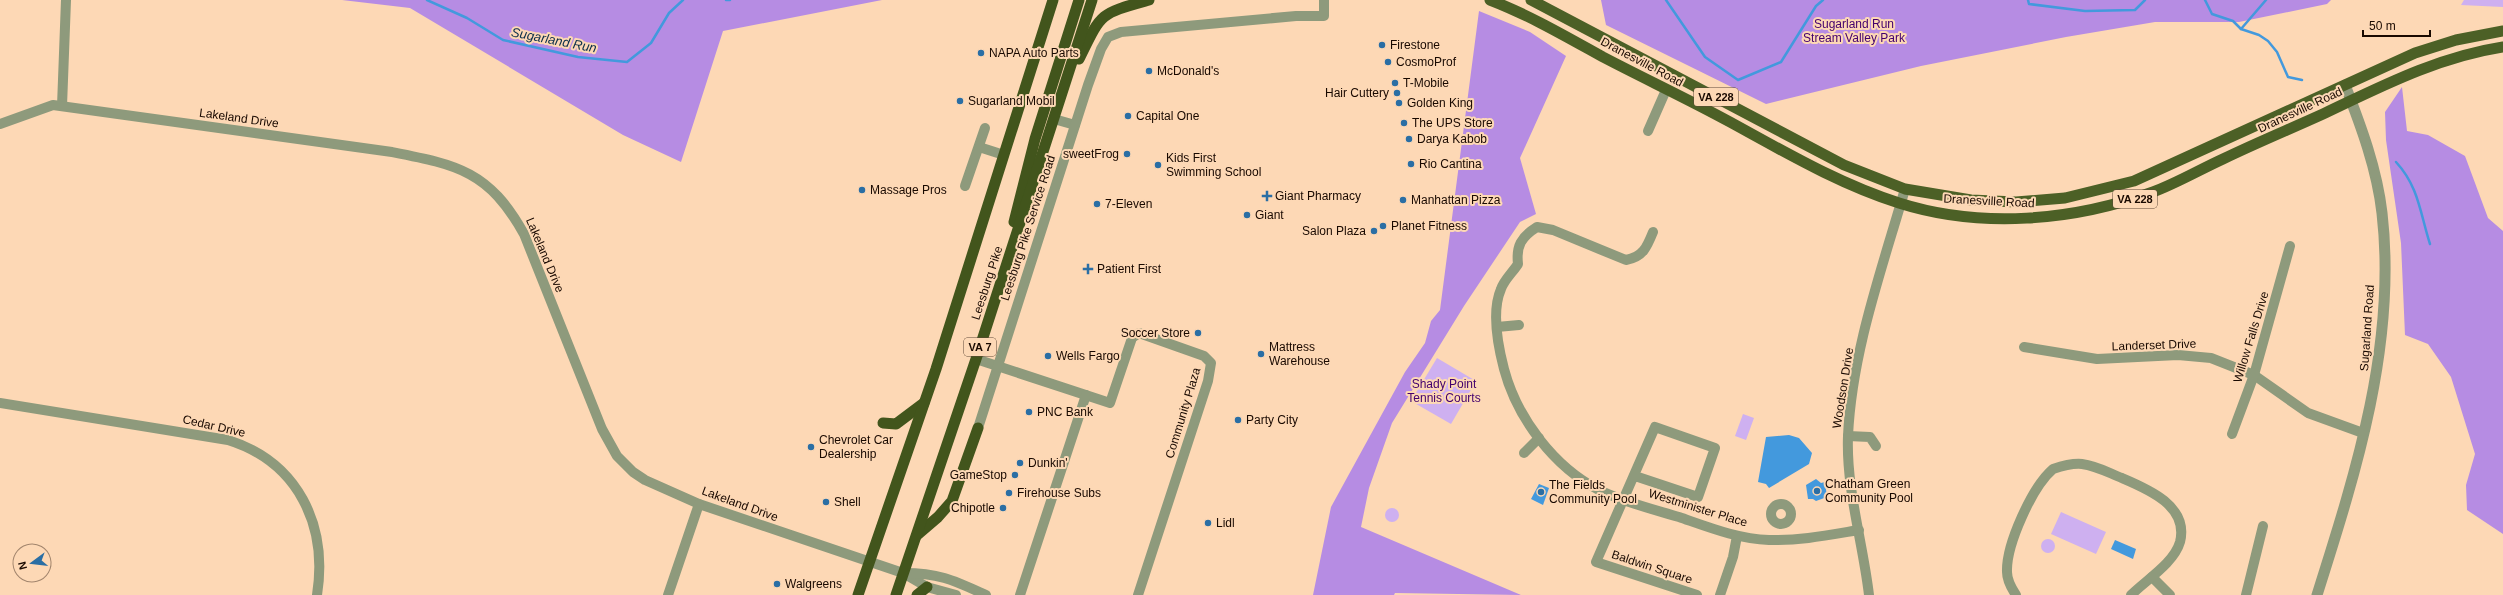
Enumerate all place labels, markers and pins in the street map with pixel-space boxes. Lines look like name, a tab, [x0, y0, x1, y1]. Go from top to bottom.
place label: Firestone	[1390, 38, 1440, 52]
marker: Firestone	[1377, 40, 1387, 50]
place label: NAPA Auto Parts	[989, 46, 1079, 60]
marker: NAPA Auto Parts	[976, 48, 986, 58]
place label: CosmoProf	[1396, 55, 1457, 69]
marker: CosmoProf	[1383, 57, 1393, 67]
place label: McDonald's	[1157, 64, 1219, 78]
marker: McDonald's	[1144, 66, 1154, 76]
place label: T-Mobile	[1403, 76, 1449, 90]
marker: T-Mobile	[1390, 78, 1400, 88]
place label: Hair Cuttery	[1325, 86, 1389, 100]
marker: Hair Cuttery	[1392, 88, 1402, 98]
place label: Sugarland Mobil	[968, 94, 1055, 108]
marker: Sugarland Mobil	[955, 96, 965, 106]
place label: Golden King	[1407, 96, 1473, 110]
marker: Golden King	[1394, 98, 1404, 108]
place label: Capital One	[1136, 109, 1200, 123]
marker: Capital One	[1123, 111, 1133, 121]
place label: The UPS Store	[1412, 116, 1493, 130]
marker: The UPS Store	[1399, 118, 1409, 128]
place label: Darya Kabob	[1417, 132, 1487, 146]
marker: Darya Kabob	[1404, 134, 1414, 144]
place label: sweetFrog	[1063, 147, 1119, 161]
marker: sweetFrog	[1122, 149, 1132, 159]
place label: Kids First Swimming School	[1166, 151, 1261, 179]
place label: Rio Cantina	[1419, 157, 1482, 171]
marker: Rio Cantina	[1406, 159, 1416, 169]
marker: Kids First Swimming School	[1153, 160, 1163, 170]
place label: Massage Pros	[870, 183, 947, 197]
marker: Massage Pros	[857, 185, 867, 195]
place label: Giant Pharmacy	[1275, 189, 1361, 203]
marker: Giant Pharmacy	[1262, 191, 1272, 201]
place label: Manhattan Pizza	[1411, 193, 1501, 207]
marker: Manhattan Pizza	[1398, 195, 1408, 205]
place label: 7-Eleven	[1105, 197, 1152, 211]
marker: 7-Eleven	[1092, 199, 1102, 209]
place label: Giant	[1255, 208, 1284, 222]
marker: Giant	[1242, 210, 1252, 220]
place label: Planet Fitness	[1391, 219, 1467, 233]
marker: Planet Fitness	[1378, 221, 1388, 231]
place label: Salon Plaza	[1302, 224, 1366, 238]
marker: Salon Plaza	[1369, 226, 1379, 236]
place label: Patient First	[1097, 262, 1162, 276]
marker: Patient First	[1082, 263, 1094, 275]
place label: Soccer Store	[1121, 326, 1190, 340]
marker: Soccer Store	[1193, 328, 1203, 338]
place label: Mattress Warehouse	[1269, 340, 1330, 368]
place label: Wells Fargo	[1056, 349, 1120, 363]
marker: Mattress Warehouse	[1256, 349, 1266, 359]
marker: Wells Fargo	[1043, 351, 1053, 361]
place label: PNC Bank	[1037, 405, 1094, 419]
marker: PNC Bank	[1024, 407, 1034, 417]
place label: Party City	[1246, 413, 1298, 427]
marker: Party City	[1233, 415, 1243, 425]
place label: Chevrolet Car Dealership	[819, 433, 893, 461]
marker: Chevrolet Car Dealership	[806, 442, 816, 452]
place label: Dunkin'	[1028, 456, 1068, 470]
marker: Dunkin'	[1015, 458, 1025, 468]
place label: GameStop	[950, 468, 1007, 482]
marker: GameStop	[1010, 470, 1020, 480]
place label: Chatham Green Community Pool	[1825, 477, 1913, 505]
place label: The Fields Community Pool	[1549, 478, 1637, 506]
place label: Firehouse Subs	[1017, 486, 1101, 500]
marker: Chatham Green Community Pool	[1812, 486, 1822, 496]
marker: The Fields Community Pool	[1536, 487, 1546, 497]
marker: Firehouse Subs	[1004, 488, 1014, 498]
place label: Shell	[834, 495, 861, 509]
marker: Shell	[821, 497, 831, 507]
place label: Chipotle	[951, 501, 995, 515]
marker: Chipotle	[998, 503, 1008, 513]
place label: Lidl	[1216, 516, 1235, 530]
marker: Lidl	[1203, 518, 1213, 528]
place label: Walgreens	[785, 577, 842, 591]
marker: Walgreens	[772, 579, 782, 589]

